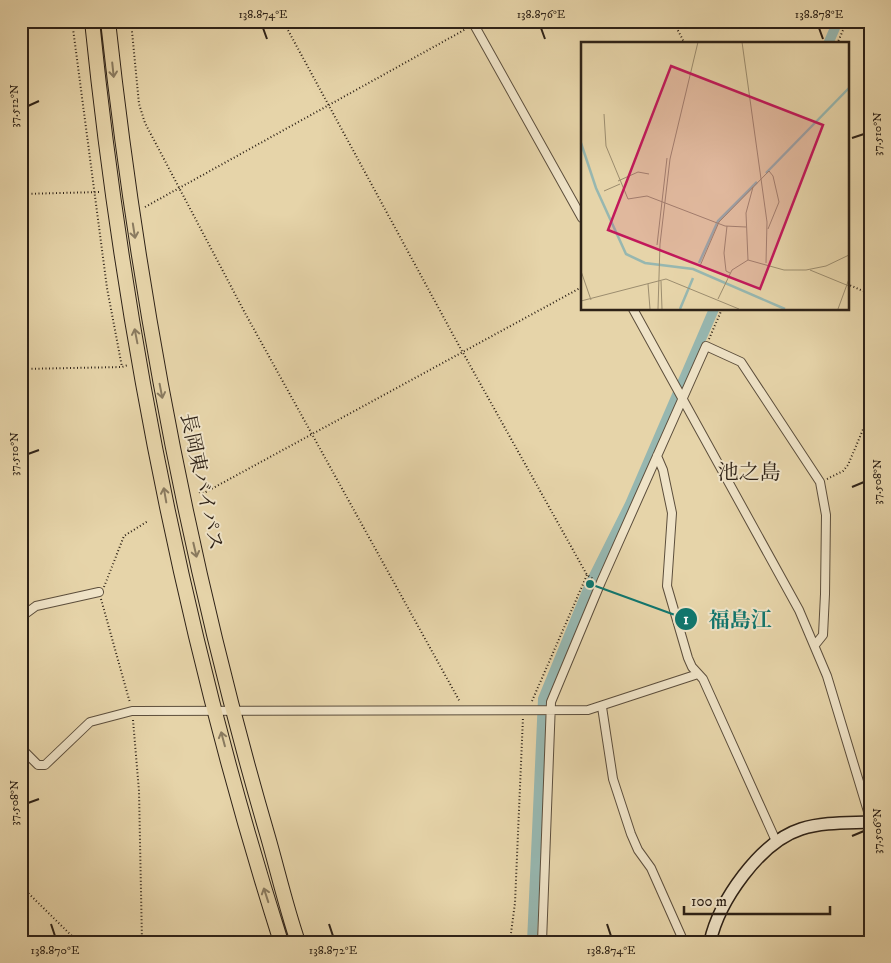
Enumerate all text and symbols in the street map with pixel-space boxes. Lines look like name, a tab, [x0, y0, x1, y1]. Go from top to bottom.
text: 138.874°E	[238, 7, 288, 22]
text: 138.876°E	[517, 7, 566, 22]
text: 138.878°E	[795, 7, 844, 22]
inset map	[581, 42, 848, 310]
one-way arrow	[108, 61, 118, 77]
text: 37.512°N	[7, 84, 22, 128]
text: 37.510°N	[870, 112, 885, 156]
one-way arrow	[130, 222, 140, 238]
one-way arrow	[131, 328, 140, 344]
one-way arrow	[157, 383, 167, 399]
street label: 長岡東バイパス	[174, 411, 228, 553]
text: 37.510°N	[7, 432, 22, 476]
text: 37.508°N	[870, 459, 885, 505]
district label: 池之島	[718, 460, 781, 486]
one-way arrow	[160, 488, 169, 504]
one-way arrow	[191, 541, 200, 557]
callout: 福島江	[673, 601, 781, 637]
text: 福島江	[709, 608, 772, 634]
text: 1	[683, 610, 689, 629]
one-way arrow	[217, 731, 227, 747]
text: 37.508°N	[7, 780, 22, 826]
text: 37.506°N	[870, 808, 885, 854]
scale bar	[684, 883, 830, 915]
one-way arrow	[261, 888, 271, 904]
text: 100 m	[691, 892, 727, 911]
text: 138.870°E	[31, 943, 80, 958]
text: 138.872°E	[309, 943, 358, 958]
text: 138.874°E	[586, 943, 636, 958]

